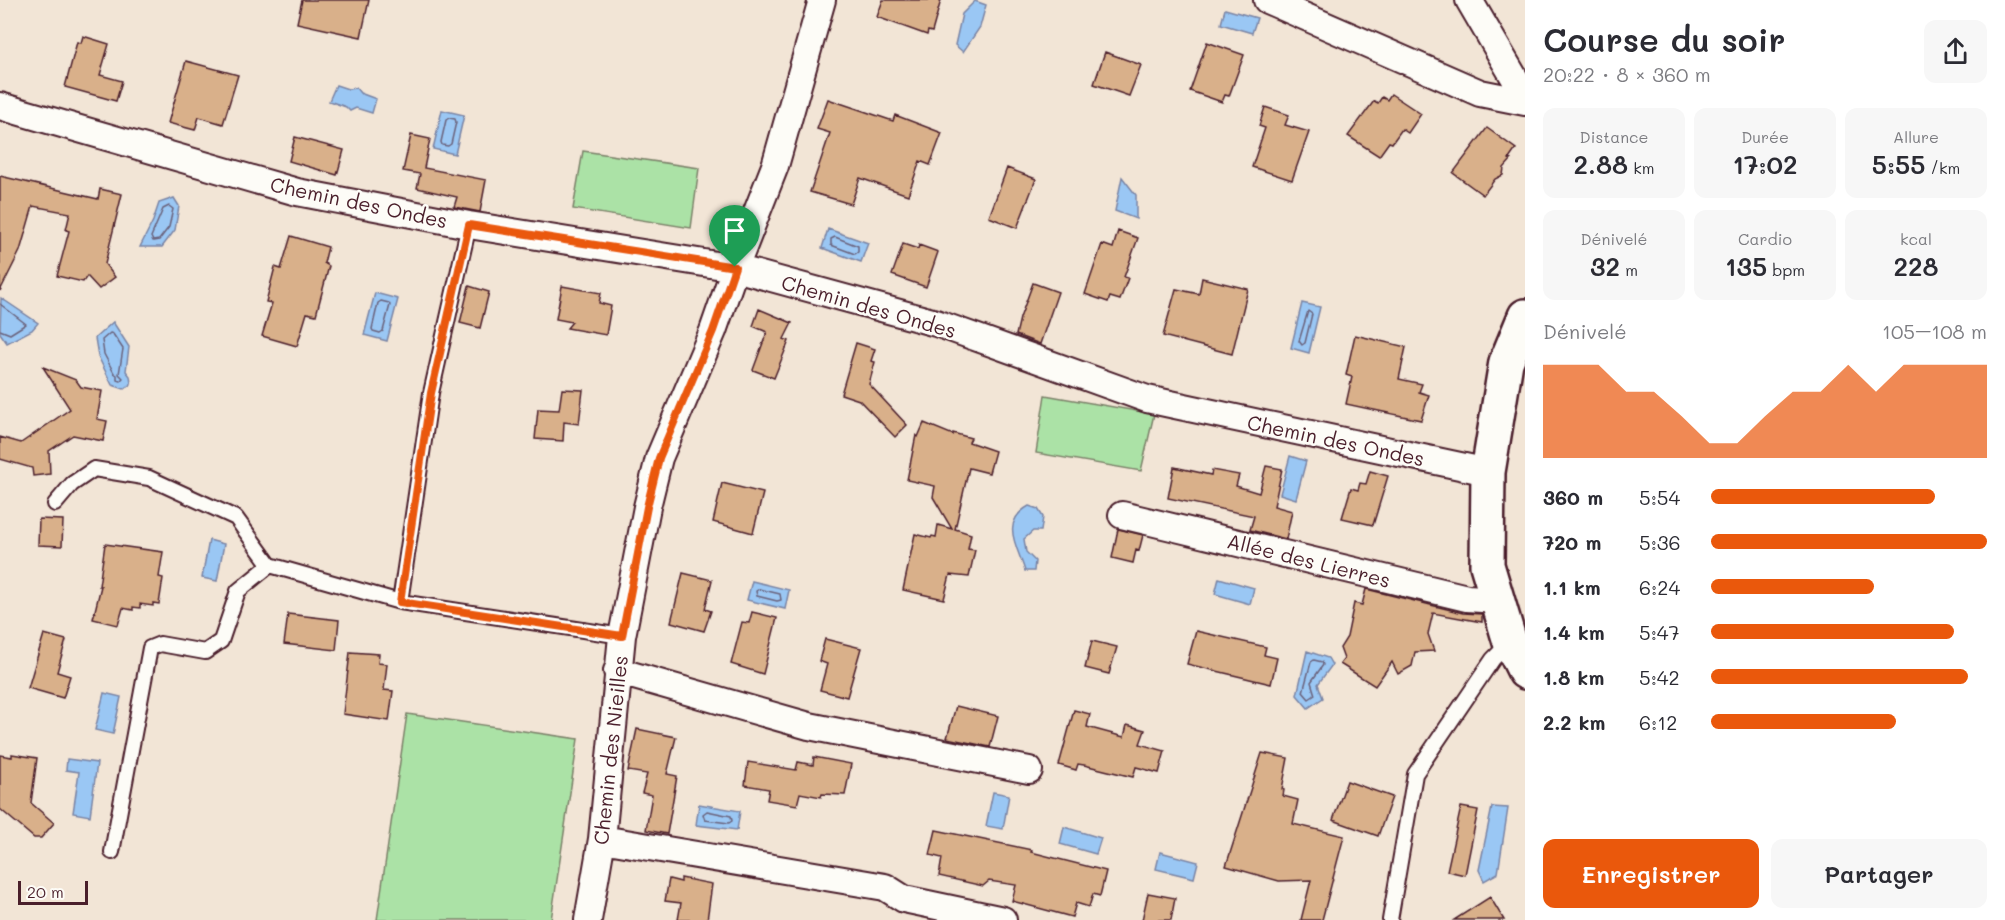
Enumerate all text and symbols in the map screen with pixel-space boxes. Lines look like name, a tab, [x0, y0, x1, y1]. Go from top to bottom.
text: Course du soir	[1543, 17, 1786, 60]
button: share	[1924, 20, 1987, 83]
text: 20:22 · 8 × 360 m	[1543, 61, 1711, 87]
text: Distance	[1580, 126, 1648, 147]
text: Durée	[1741, 126, 1789, 147]
text: Allure	[1893, 126, 1939, 147]
text: 2.88	[1574, 147, 1628, 181]
text: 17:02	[1732, 147, 1798, 181]
text: 5:55	[1872, 147, 1925, 181]
text: km	[1628, 157, 1654, 178]
text: /km	[1925, 157, 1960, 178]
street label: Chemin des Ondes	[268, 171, 450, 233]
pin	[709, 205, 760, 267]
icon: arrive	[718, 214, 751, 247]
text: Dénivelé	[1581, 228, 1647, 249]
text: Cardio	[1738, 228, 1792, 249]
text: kcal	[1900, 228, 1932, 249]
text: 32	[1590, 249, 1620, 283]
text: 135	[1725, 249, 1767, 283]
text: 228	[1893, 249, 1939, 283]
text: m	[1620, 259, 1638, 280]
text: bpm	[1767, 259, 1805, 280]
street label: Chemin des Ondes	[779, 269, 959, 343]
text: Dénivelé	[1543, 318, 1627, 344]
text: 105–108 m	[1882, 318, 1987, 344]
street label: Chemin des Ondes	[1245, 409, 1427, 471]
text: 360 m	[1543, 484, 1603, 510]
text: 5:54	[1639, 484, 1680, 510]
street label: Allée des Lierres	[1225, 527, 1393, 593]
text: 720 m	[1543, 529, 1601, 555]
text: 5:36	[1639, 529, 1681, 555]
text: 1.1 km	[1543, 574, 1601, 600]
text: 6:24	[1639, 574, 1680, 600]
text: 1.4 km	[1543, 619, 1605, 645]
text: 5:47	[1639, 619, 1680, 645]
street label: Chemin des Nieilles	[587, 654, 633, 846]
text: 1.8 km	[1543, 664, 1604, 690]
text: 5:42	[1639, 664, 1680, 690]
text: 2.2 km	[1543, 709, 1605, 735]
text: 6:12	[1639, 709, 1677, 735]
button: Enregistrer	[1543, 839, 1759, 908]
button: Partager	[1771, 839, 1987, 908]
scale bar	[18, 878, 88, 906]
text: 20 m	[27, 881, 64, 902]

